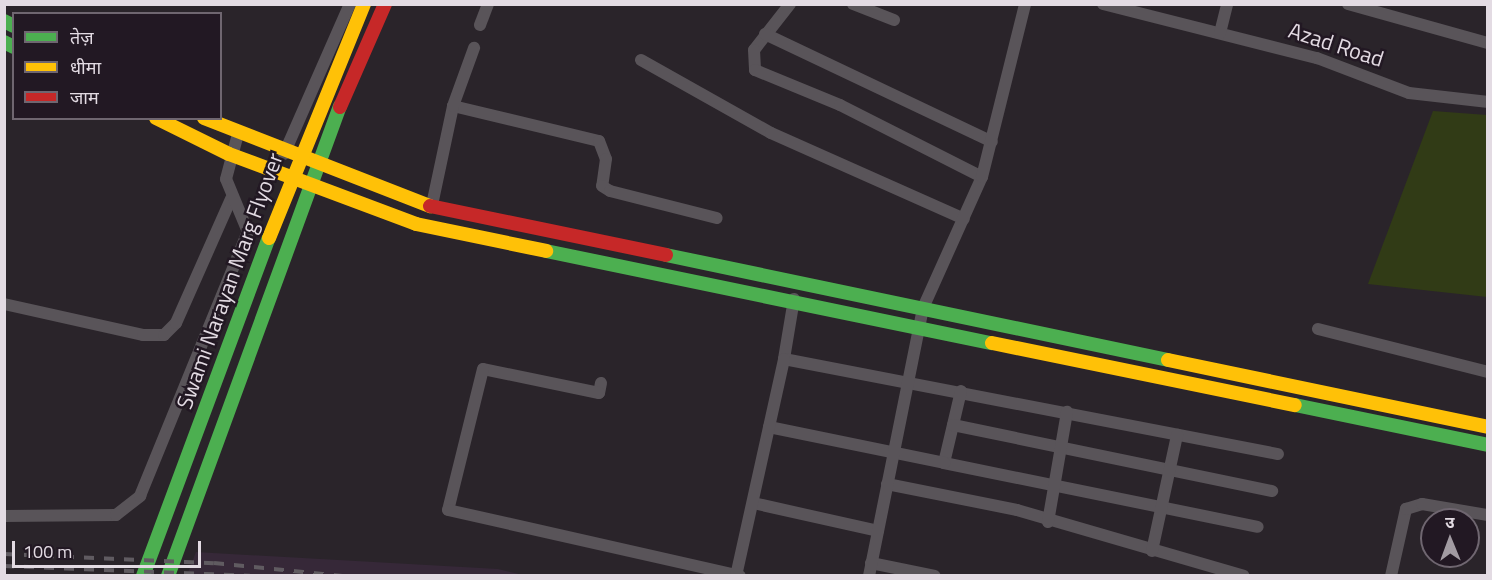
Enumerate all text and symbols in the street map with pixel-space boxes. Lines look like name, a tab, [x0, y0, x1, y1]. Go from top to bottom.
legend	[12, 12, 222, 120]
street label: Azad Road	[1285, 17, 1387, 73]
text: तेज़	[70, 24, 94, 51]
text: धीमा	[70, 54, 101, 81]
text: जाम	[70, 84, 99, 111]
street label: Swami Narayan Marg Flyover	[171, 149, 289, 413]
north arrow	[1420, 508, 1480, 568]
text: उ	[1445, 510, 1455, 534]
scale bar	[15, 529, 204, 567]
text: 100 m	[23, 538, 72, 565]

